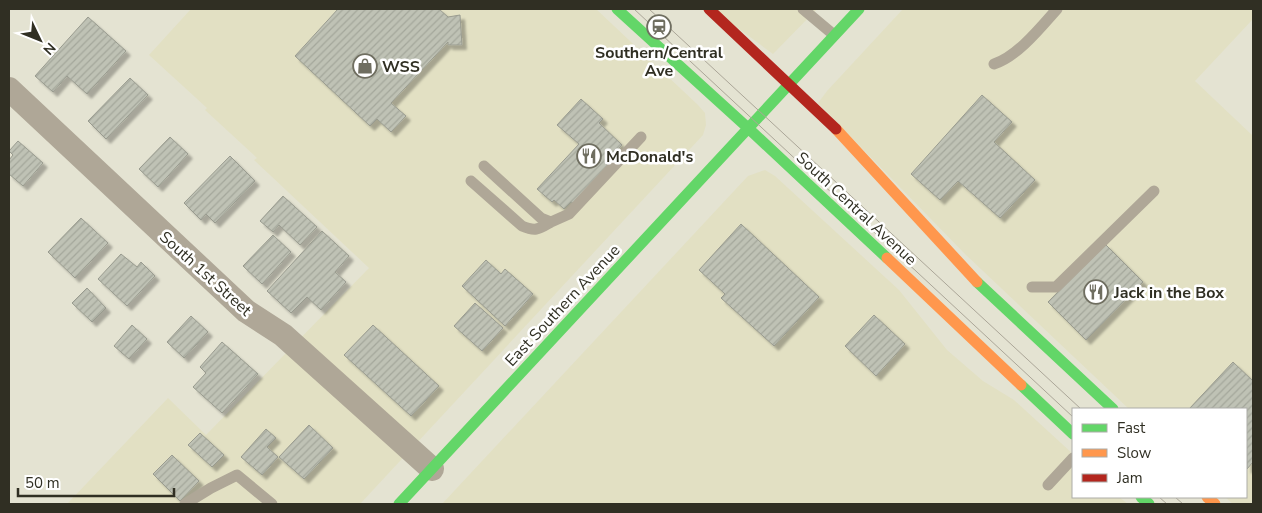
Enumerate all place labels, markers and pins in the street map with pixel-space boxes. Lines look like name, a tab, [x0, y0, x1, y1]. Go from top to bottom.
station icon: Southern/Central Ave	[646, 14, 672, 40]
place label: Southern/Central Ave	[595, 42, 723, 82]
shop icon: WSS	[352, 53, 378, 79]
place label: WSS	[382, 56, 420, 78]
restaurant icon: McDonald's	[576, 143, 602, 169]
place label: McDonald's	[606, 146, 693, 168]
restaurant icon: Jack in the Box	[1083, 279, 1109, 305]
place label: Jack in the Box	[1113, 282, 1224, 304]

